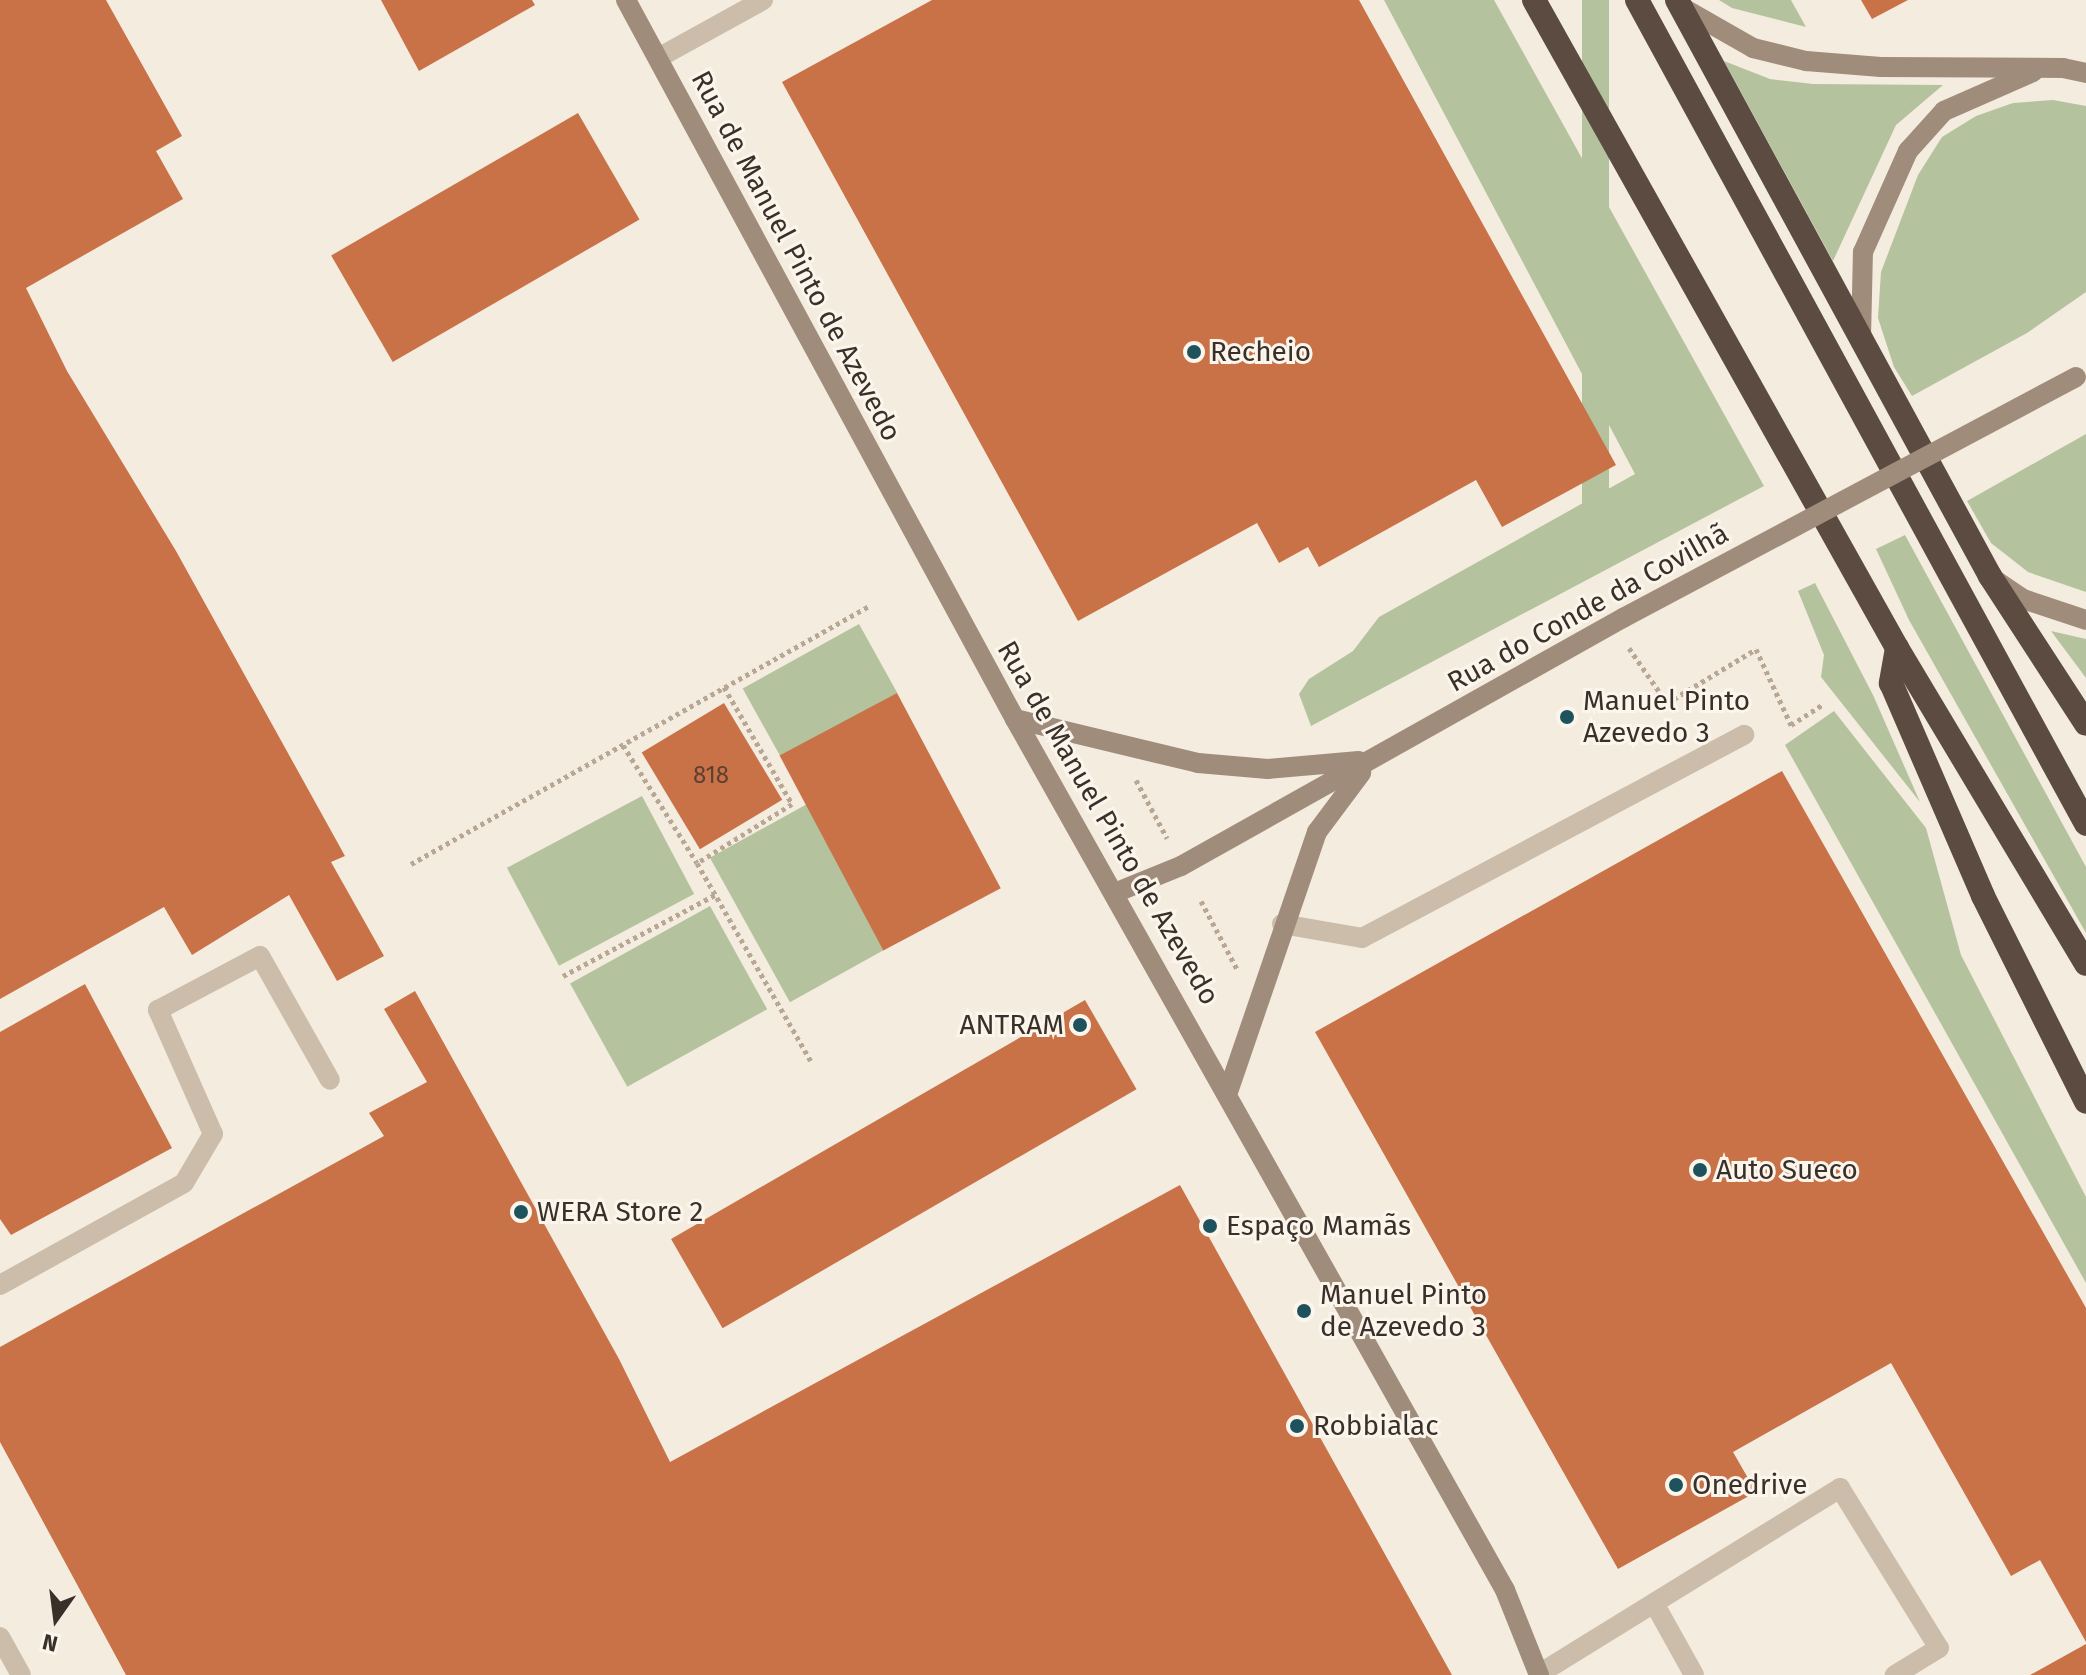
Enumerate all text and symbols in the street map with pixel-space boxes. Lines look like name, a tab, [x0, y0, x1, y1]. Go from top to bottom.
street label: Rua de Manuel Pinto de Azevedo	[684, 65, 908, 447]
place label: Recheio	[1210, 335, 1311, 369]
marker: Recheio	[1185, 343, 1203, 361]
street label: Rua do Conde da Covilhã	[1442, 517, 1734, 699]
street label: Rua de Manuel Pinto de Azevedo	[990, 635, 1226, 1011]
place label: Manuel Pinto Azevedo 3	[1583, 684, 1750, 750]
marker: Manuel Pinto Azevedo 3	[1558, 708, 1576, 726]
house number: 818	[693, 762, 729, 790]
place label: ANTRAM	[960, 1008, 1064, 1042]
marker: ANTRAM	[1071, 1016, 1089, 1034]
place label: Auto Sueco	[1716, 1153, 1858, 1187]
marker: Auto Sueco	[1691, 1161, 1709, 1179]
place label: WERA Store 2	[537, 1195, 703, 1229]
marker: WERA Store 2	[512, 1203, 530, 1221]
place label: Espaço Mamãs	[1226, 1209, 1411, 1243]
marker: Espaço Mamãs	[1201, 1217, 1219, 1235]
place label: Manuel Pinto de Azevedo 3	[1320, 1278, 1487, 1344]
marker: Manuel Pinto de Azevedo 3	[1295, 1302, 1313, 1320]
place label: Robbialac	[1313, 1409, 1439, 1443]
marker: Robbialac	[1288, 1417, 1306, 1435]
place label: Onedrive	[1692, 1468, 1807, 1502]
marker: Onedrive	[1667, 1476, 1685, 1494]
north arrow	[16, 1579, 96, 1659]
text: N	[40, 1628, 60, 1658]

